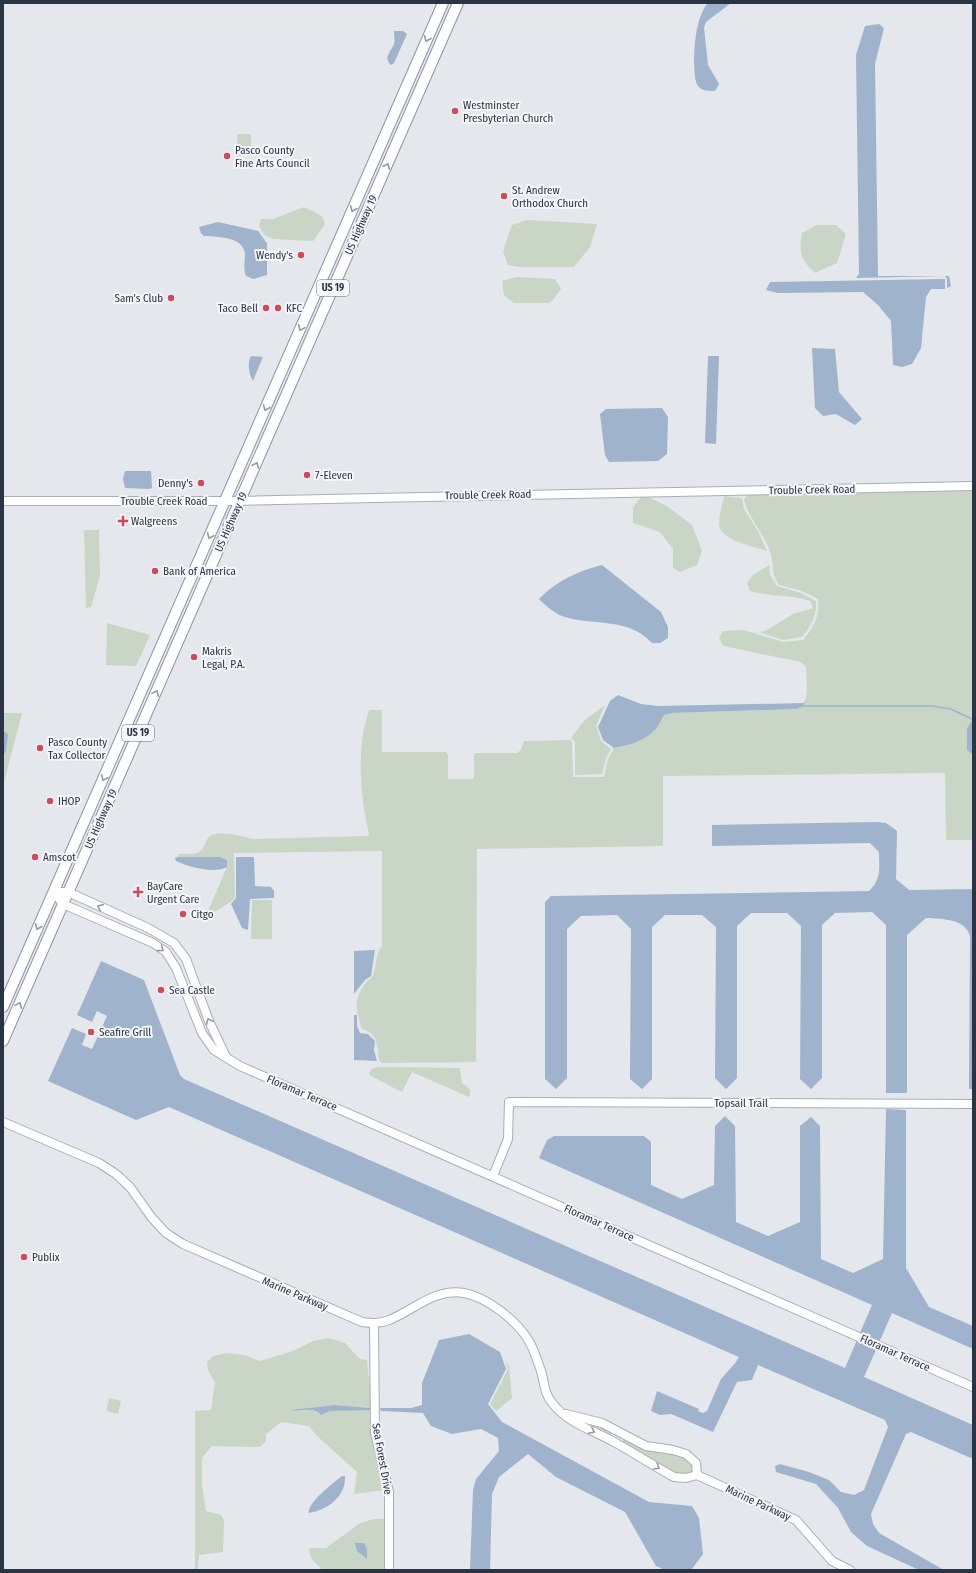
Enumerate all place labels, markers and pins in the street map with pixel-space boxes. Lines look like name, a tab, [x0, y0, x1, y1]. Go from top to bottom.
place label: Westminster Presbyterian Church	[463, 99, 553, 125]
marker: Westminster Presbyterian Church	[450, 106, 460, 116]
place label: Pasco County Fine Arts Council	[235, 144, 310, 170]
marker: Pasco County Fine Arts Council	[222, 151, 232, 161]
place label: St. Andrew Orthodox Church	[512, 184, 588, 210]
marker: St. Andrew Orthodox Church	[499, 191, 509, 201]
place label: Wendy's	[256, 249, 293, 262]
marker: Wendy's	[296, 250, 306, 260]
place label: Sam's Club	[114, 292, 163, 305]
marker: Sam's Club	[166, 293, 176, 303]
place label: Taco Bell	[218, 302, 258, 315]
place label: KFC	[286, 302, 302, 315]
marker: Taco Bell	[261, 303, 271, 313]
marker: KFC	[273, 303, 283, 313]
place label: 7-Eleven	[315, 469, 353, 482]
marker: 7-Eleven	[302, 470, 312, 480]
place label: Denny's	[158, 477, 193, 490]
marker: Denny's	[196, 478, 206, 488]
place label: Walgreens	[131, 515, 177, 528]
marker: Walgreens	[118, 516, 128, 526]
place label: Bank of America	[163, 565, 236, 578]
marker: Bank of America	[150, 566, 160, 576]
place label: Makris Legal, P.A.	[202, 645, 245, 671]
marker: Makris Legal, P.A.	[189, 652, 199, 662]
place label: Pasco County Tax Collector	[48, 736, 107, 762]
marker: Pasco County Tax Collector	[35, 743, 45, 753]
place label: IHOP	[58, 795, 80, 808]
marker: IHOP	[45, 796, 55, 806]
place label: Amscot	[43, 851, 76, 864]
marker: Amscot	[30, 852, 40, 862]
place label: BayCare Urgent Care	[147, 880, 199, 906]
marker: BayCare Urgent Care	[132, 886, 144, 898]
place label: Citgo	[191, 908, 214, 921]
marker: Citgo	[178, 909, 188, 919]
place label: Sea Castle	[169, 984, 215, 997]
marker: Sea Castle	[156, 985, 166, 995]
place label: Seafire Grill	[99, 1026, 151, 1039]
marker: Seafire Grill	[86, 1027, 96, 1037]
place label: Publix	[32, 1251, 60, 1264]
marker: Publix	[19, 1252, 29, 1262]

